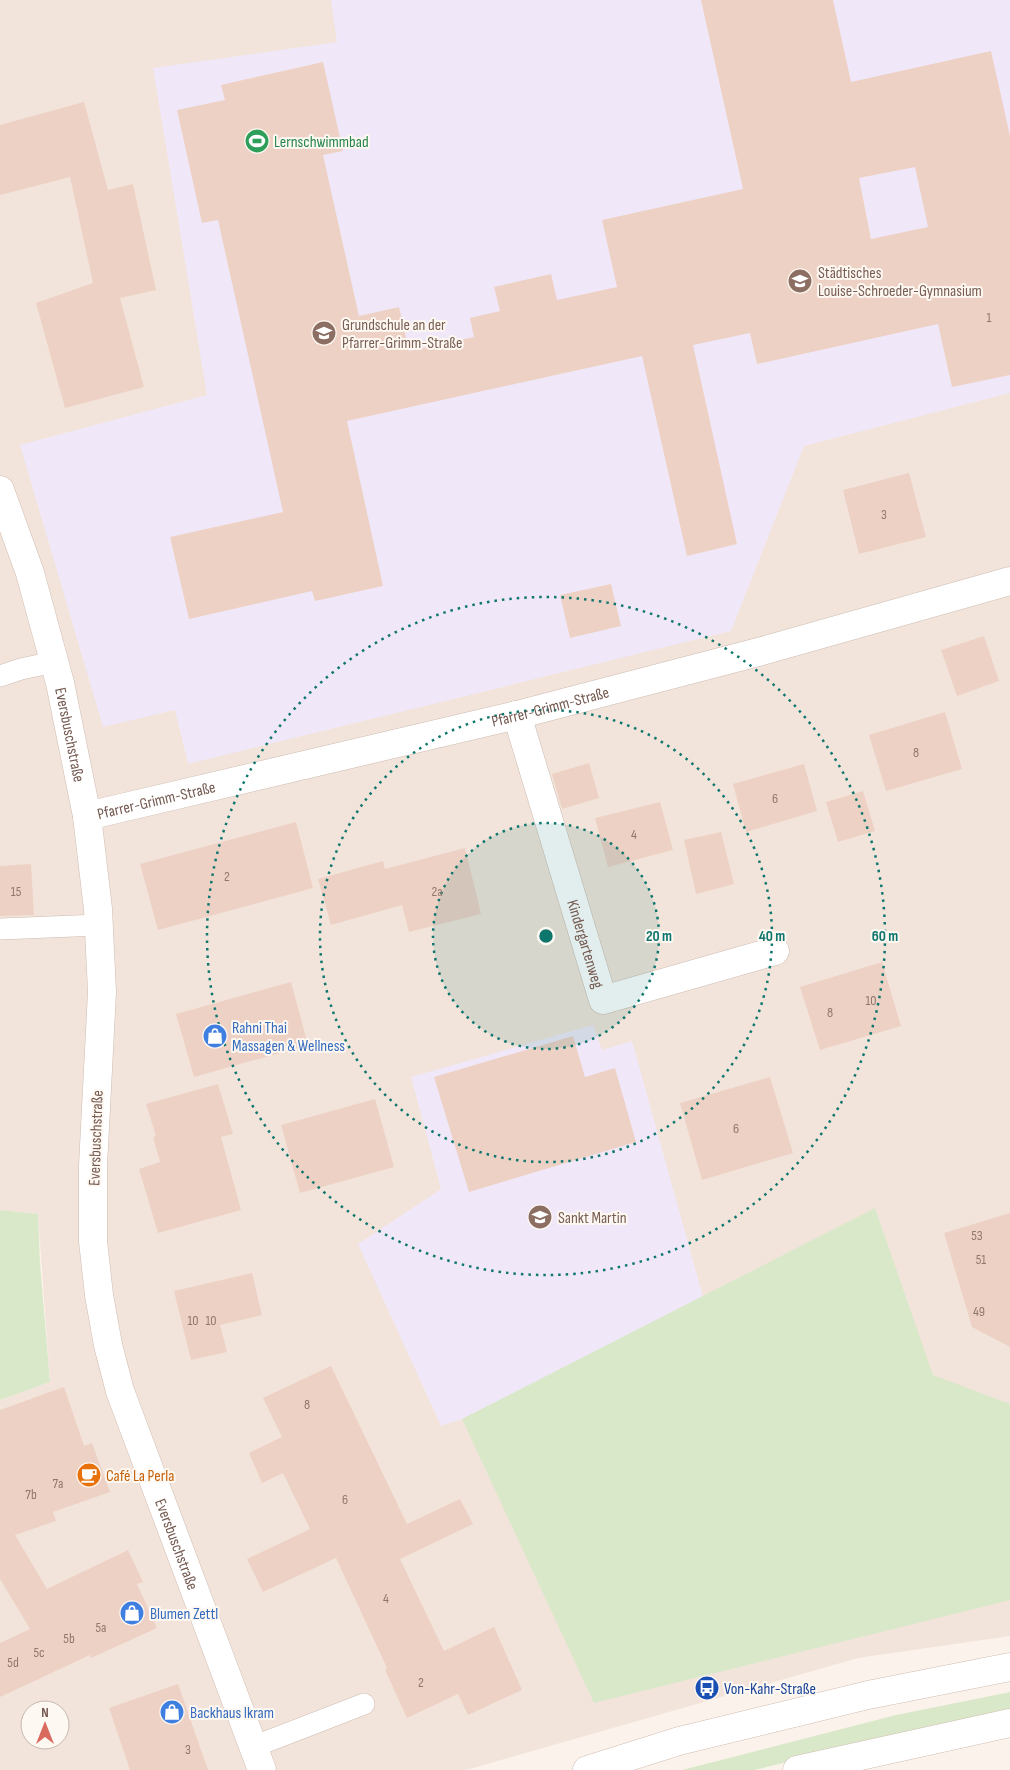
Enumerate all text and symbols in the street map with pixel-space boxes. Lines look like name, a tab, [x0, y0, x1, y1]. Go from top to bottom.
sports icon: Lernschwimmbad	[244, 128, 270, 154]
place label: Lernschwimmbad	[274, 133, 369, 152]
place label: Städtisches Louise-Schroeder-Gymnasium	[818, 264, 982, 301]
school or university icon: Städtisches Louise-Schroeder-Gymnasium	[787, 268, 813, 294]
house number: 1	[987, 309, 992, 326]
place label: Grundschule an der Pfarrer-Grimm-Straße	[342, 316, 463, 353]
school or university icon: Grundschule an der Pfarrer-Grimm-Straße	[311, 320, 337, 346]
house number: 3	[881, 506, 887, 523]
street label: Pfarrer-Grimm-Straße	[490, 683, 611, 732]
street label: Eversbuschstraße	[50, 686, 88, 784]
house number: 8	[913, 744, 919, 761]
street label: Pfarrer-Grimm-Straße	[96, 778, 217, 824]
house number: 6	[772, 790, 778, 807]
house number: 4	[631, 826, 637, 843]
house number: 2	[224, 868, 230, 885]
house number: 15	[11, 883, 22, 900]
house number: 2a	[431, 883, 443, 900]
street label: Kindergartenweg	[562, 898, 607, 991]
centre of rings	[537, 927, 555, 945]
text: 20 m	[646, 927, 672, 946]
text: 40 m	[759, 927, 785, 946]
text: 60 m	[872, 927, 898, 946]
house number: 10	[865, 992, 877, 1009]
house number: 8	[827, 1004, 833, 1021]
place label: Rahni Thai Massagen & Wellness	[232, 1019, 345, 1056]
shop icon: Rahni Thai Massagen & Wellness	[202, 1023, 228, 1049]
street label: Eversbuschstraße	[85, 1090, 108, 1186]
house number: 6	[733, 1120, 739, 1137]
school or university icon: Sankt Martin	[527, 1204, 553, 1230]
place label: Sankt Martin	[558, 1209, 627, 1228]
house number: 53	[971, 1227, 983, 1244]
house number: 51	[976, 1251, 986, 1268]
house number: 49	[973, 1303, 985, 1320]
house number: 10	[187, 1312, 199, 1329]
house number: 10	[205, 1312, 217, 1329]
house number: 8	[304, 1396, 310, 1413]
cafe icon: Café La Perla	[76, 1462, 102, 1488]
place label: Café La Perla	[106, 1467, 174, 1486]
house number: 7a	[53, 1475, 63, 1492]
house number: 7b	[25, 1486, 37, 1503]
house number: 6	[342, 1491, 348, 1508]
street label: Eversbuschstraße	[150, 1496, 202, 1593]
house number: 4	[383, 1590, 389, 1607]
shop icon: Blumen Zettl	[119, 1600, 145, 1626]
place label: Blumen Zettl	[150, 1605, 218, 1624]
house number: 5a	[95, 1619, 107, 1636]
house number: 5b	[63, 1630, 75, 1647]
house number: 5c	[33, 1644, 45, 1661]
house number: 5d	[7, 1654, 19, 1671]
house number: 2	[418, 1674, 424, 1691]
bus stop icon: Von-Kahr-Straße	[694, 1675, 720, 1701]
place label: Von-Kahr-Straße	[724, 1680, 816, 1699]
shop icon: Backhaus Ikram	[159, 1699, 185, 1725]
north arrow	[20, 1700, 70, 1750]
text: N	[41, 1704, 49, 1721]
place label: Backhaus Ikram	[190, 1704, 274, 1723]
house number: 3	[185, 1741, 191, 1758]

